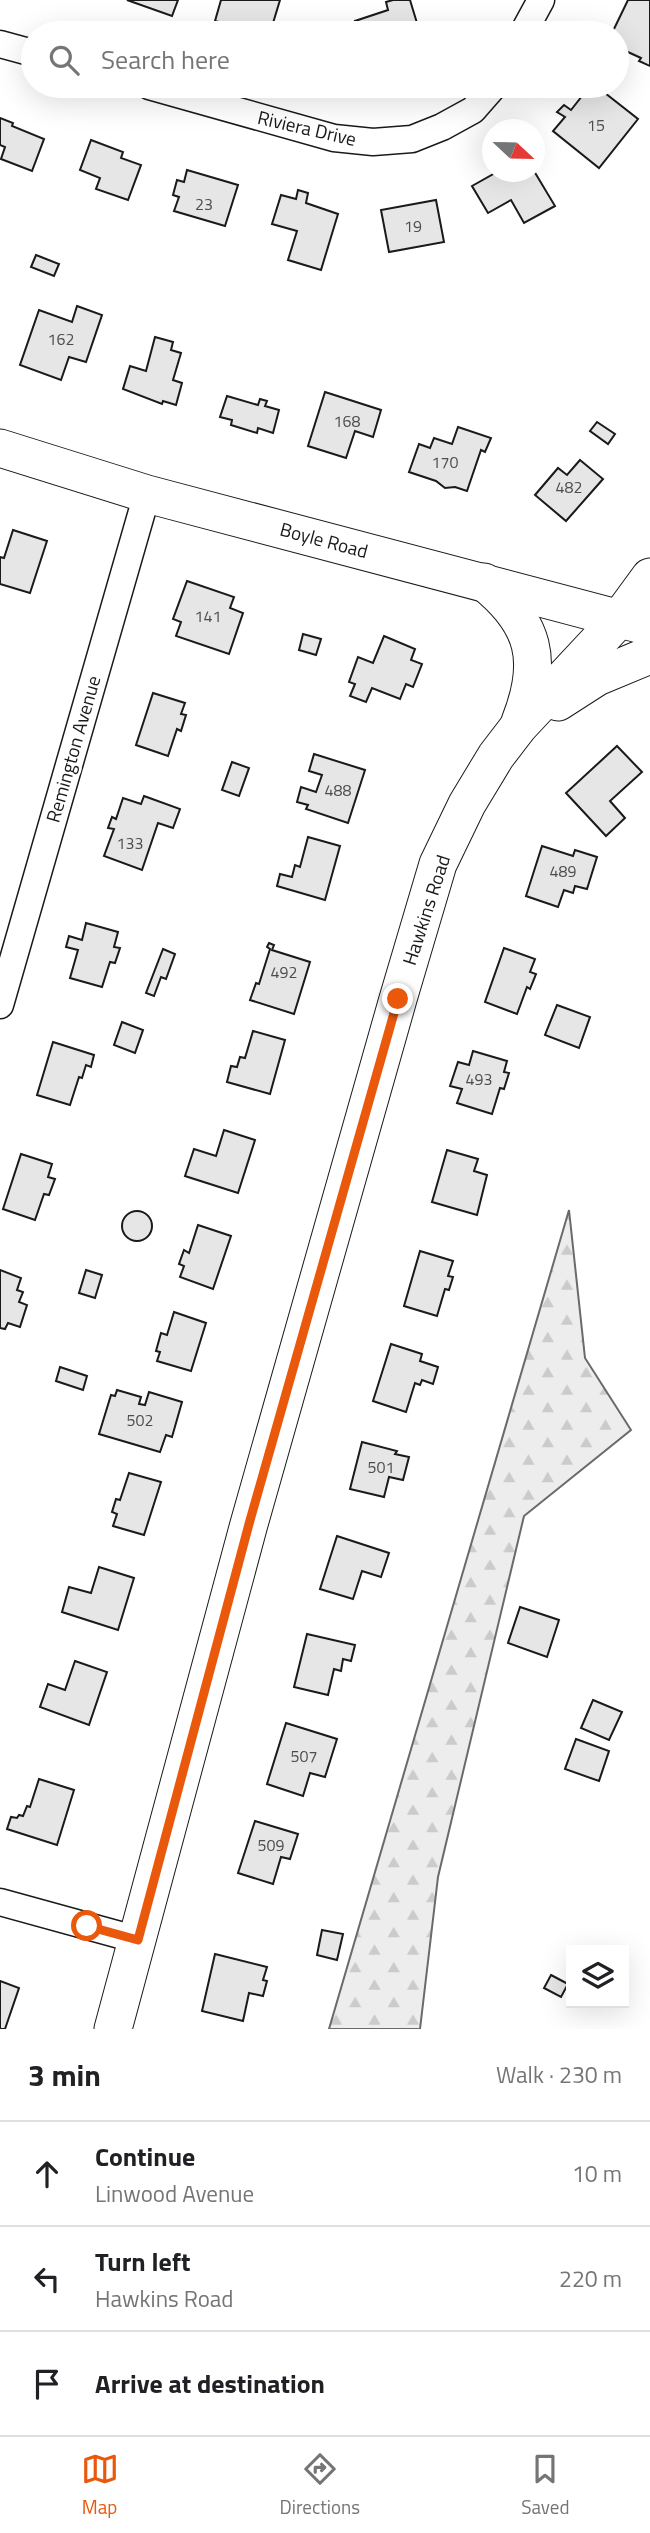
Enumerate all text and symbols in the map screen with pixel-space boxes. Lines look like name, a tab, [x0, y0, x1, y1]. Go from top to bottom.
search box	[21, 21, 629, 98]
text: Search here	[101, 40, 230, 79]
icon: search	[45, 41, 83, 79]
street label: Riviera Drive	[255, 102, 359, 153]
house number: 15	[587, 113, 605, 137]
north arrow	[482, 119, 545, 182]
house number: 23	[195, 192, 213, 216]
house number: 19	[404, 214, 422, 238]
house number: 162	[48, 327, 74, 351]
house number: 168	[334, 409, 360, 433]
house number: 170	[432, 450, 458, 474]
house number: 482	[556, 475, 582, 499]
street label: Boyle Road	[277, 514, 371, 565]
house number: 141	[195, 604, 221, 628]
street label: Remington Avenue	[38, 672, 107, 826]
house number: 488	[325, 778, 351, 802]
house number: 133	[117, 831, 143, 855]
street label: Hawkins Road	[394, 851, 457, 969]
house number: 489	[550, 859, 576, 883]
house number: 492	[271, 960, 297, 984]
route end	[382, 983, 413, 1014]
house number: 493	[466, 1067, 492, 1091]
house number: 502	[127, 1408, 153, 1432]
house number: 501	[368, 1455, 394, 1479]
house number: 507	[291, 1744, 317, 1768]
house number: 509	[258, 1833, 284, 1857]
route start	[71, 1910, 102, 1941]
map controls	[566, 1945, 629, 2008]
button: layers	[566, 1945, 629, 2008]
text: 3 min	[28, 2052, 101, 2098]
text: Walk · 230 m	[496, 2057, 622, 2092]
text: Continue	[95, 2137, 195, 2176]
icon: ahead	[28, 2155, 66, 2193]
text: 10 m	[572, 2156, 622, 2191]
text: Linwood Avenue	[95, 2176, 254, 2211]
text: Turn left	[95, 2242, 190, 2281]
icon: left	[28, 2260, 66, 2298]
text: 220 m	[559, 2261, 622, 2296]
text: Hawkins Road	[95, 2281, 234, 2316]
text: Arrive at destination	[95, 2364, 325, 2403]
icon: arrive	[28, 2365, 66, 2403]
tab: Map	[81, 2450, 119, 2521]
tab: Directions	[280, 2450, 360, 2521]
tab: Saved	[521, 2450, 569, 2521]

